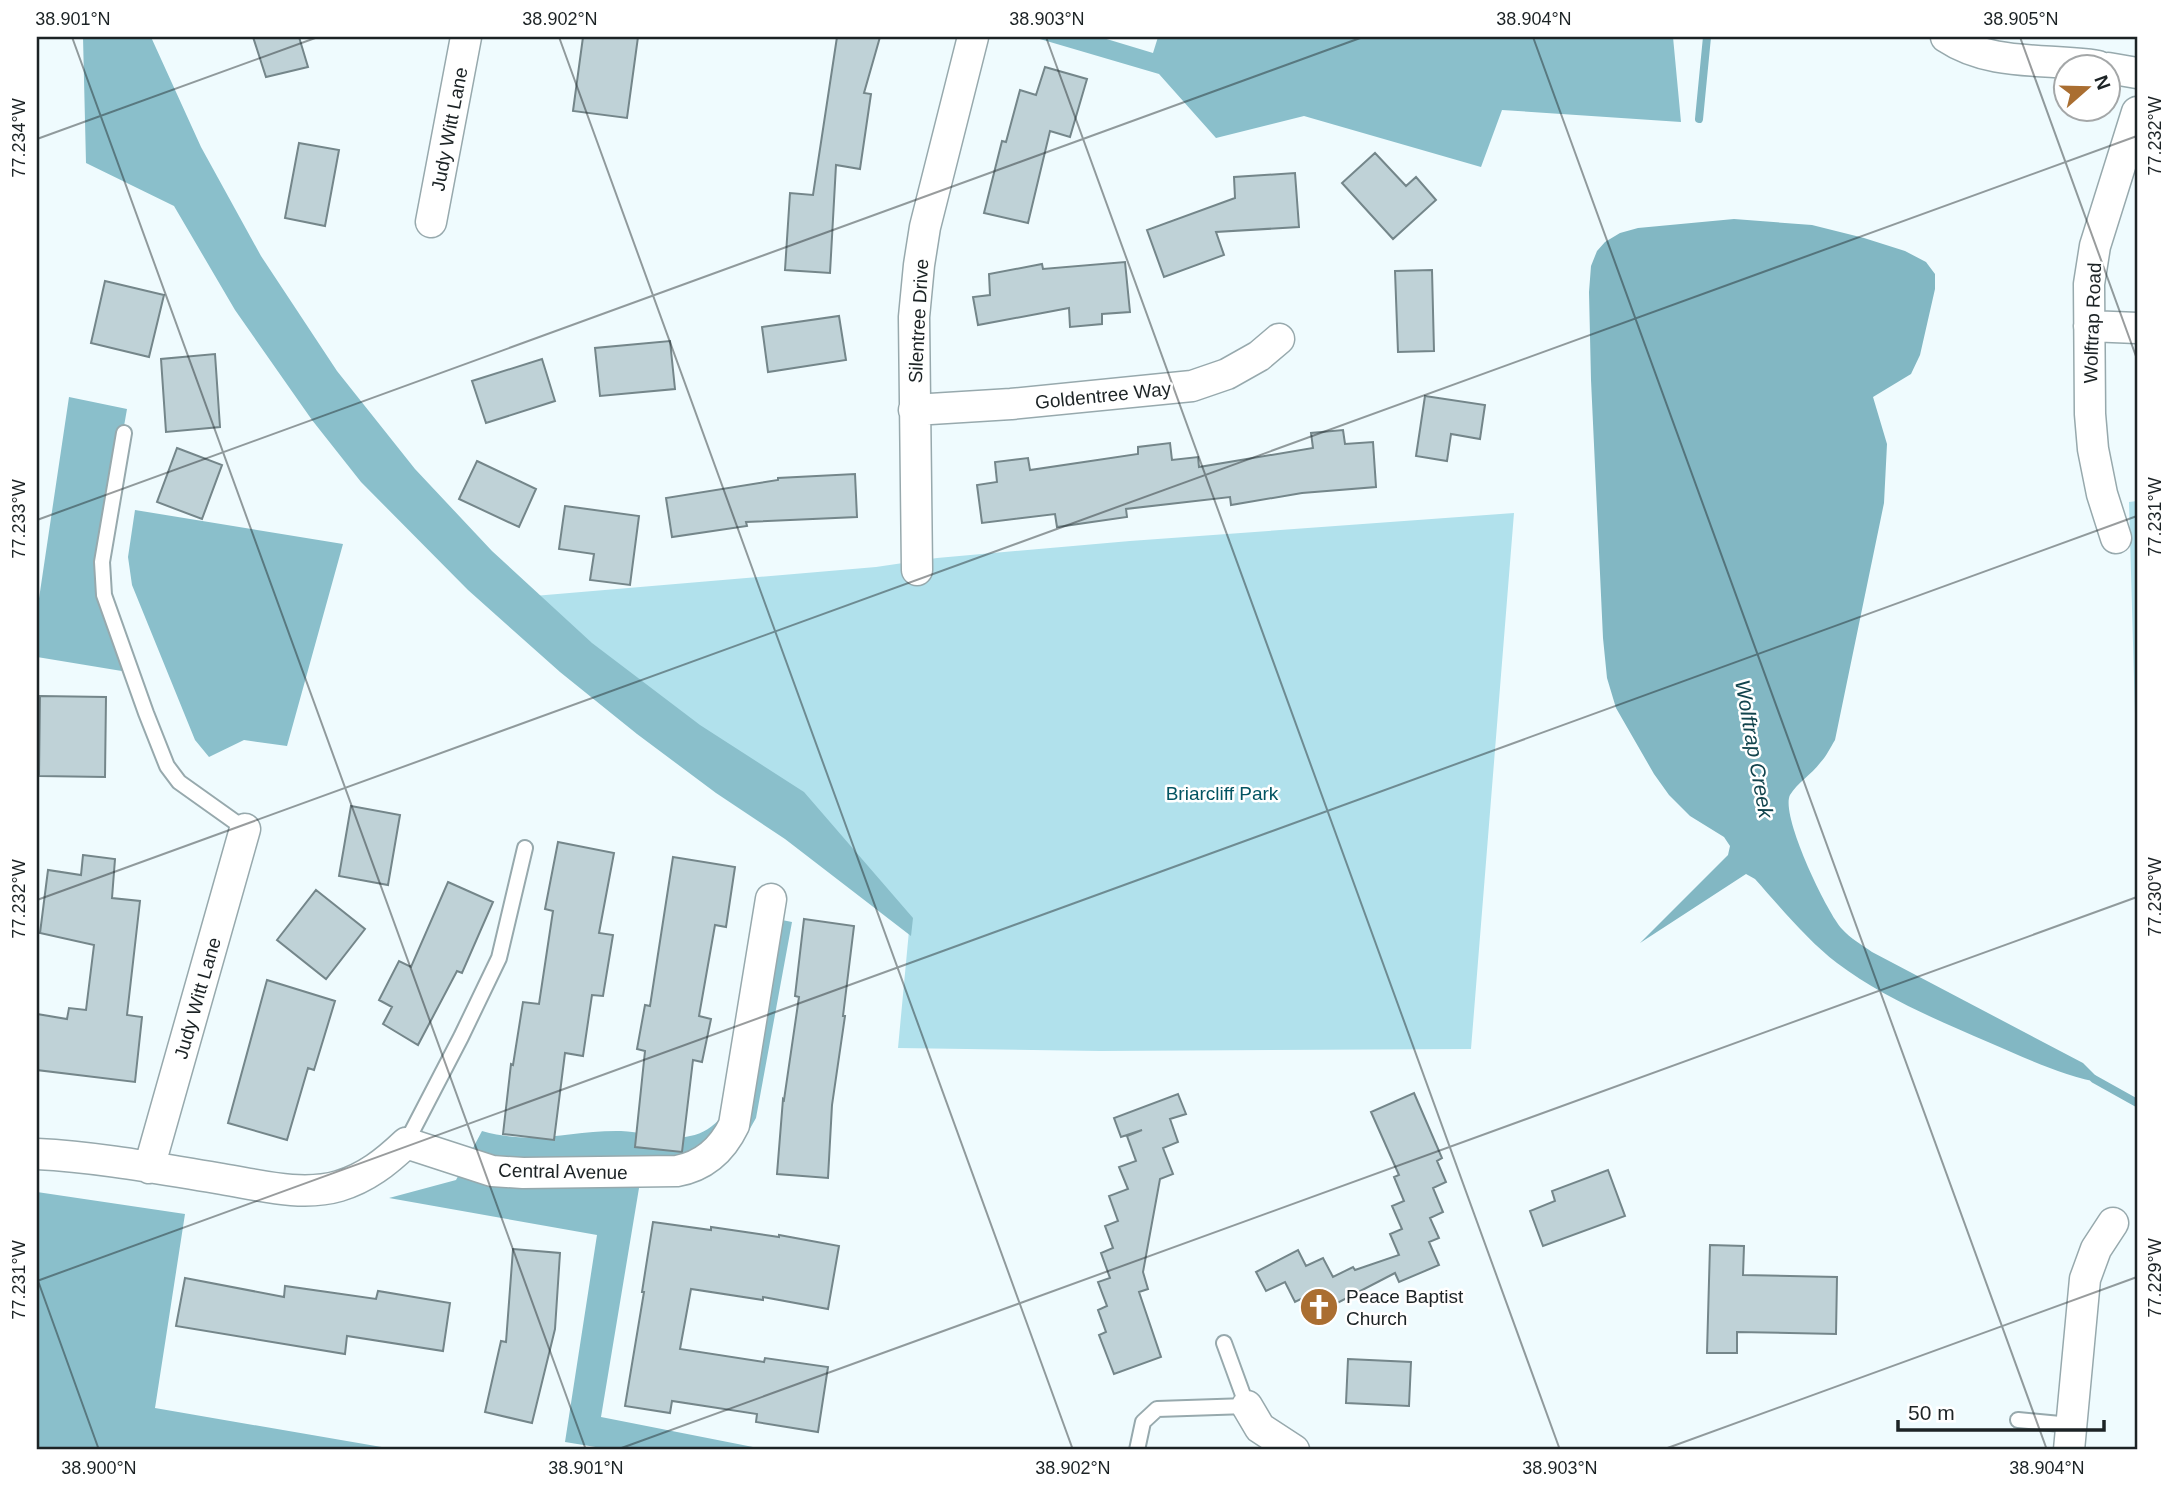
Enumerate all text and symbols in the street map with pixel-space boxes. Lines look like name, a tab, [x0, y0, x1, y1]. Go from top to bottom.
text: 38.901°N	[35, 9, 111, 29]
text: 38.902°N	[522, 9, 598, 29]
text: 38.903°N	[1009, 9, 1085, 29]
text: 38.904°N	[1496, 9, 1572, 29]
text: 38.905°N	[1983, 9, 2059, 29]
north arrow	[2052, 52, 2122, 122]
street label: Judy Witt Lane	[427, 65, 472, 193]
text: N	[2090, 72, 2115, 92]
text: 77.232°W	[2145, 96, 2165, 176]
text: 77.234°W	[9, 98, 29, 178]
street label: Silentree Drive	[905, 258, 932, 384]
street label: Wolftrap Road	[2080, 262, 2105, 384]
street label: Goldentree Way	[1034, 378, 1173, 413]
text: 77.231°W	[2145, 477, 2165, 557]
text: 77.233°W	[9, 479, 29, 559]
water label: Wolftrap Creek	[1731, 678, 1778, 821]
park label: Briarcliff Park	[1166, 783, 1279, 804]
text: 77.230°W	[2145, 857, 2165, 937]
text: 77.232°W	[9, 859, 29, 939]
street label: Judy Witt Lane	[170, 935, 225, 1061]
street label: Central Avenue	[498, 1160, 628, 1183]
text: 77.229°W	[2145, 1238, 2165, 1318]
text: 77.231°W	[9, 1240, 29, 1320]
church icon: Peace Baptist Church	[1298, 1286, 1340, 1328]
place label: Peace Baptist Church	[1346, 1286, 1464, 1329]
scale bar	[1898, 1389, 2104, 1433]
text: 50 m	[1908, 1401, 1955, 1424]
text: 38.900°N	[61, 1458, 137, 1478]
text: 38.901°N	[548, 1458, 624, 1478]
text: 38.902°N	[1035, 1458, 1111, 1478]
text: 38.903°N	[1522, 1458, 1598, 1478]
text: 38.904°N	[2009, 1458, 2085, 1478]

